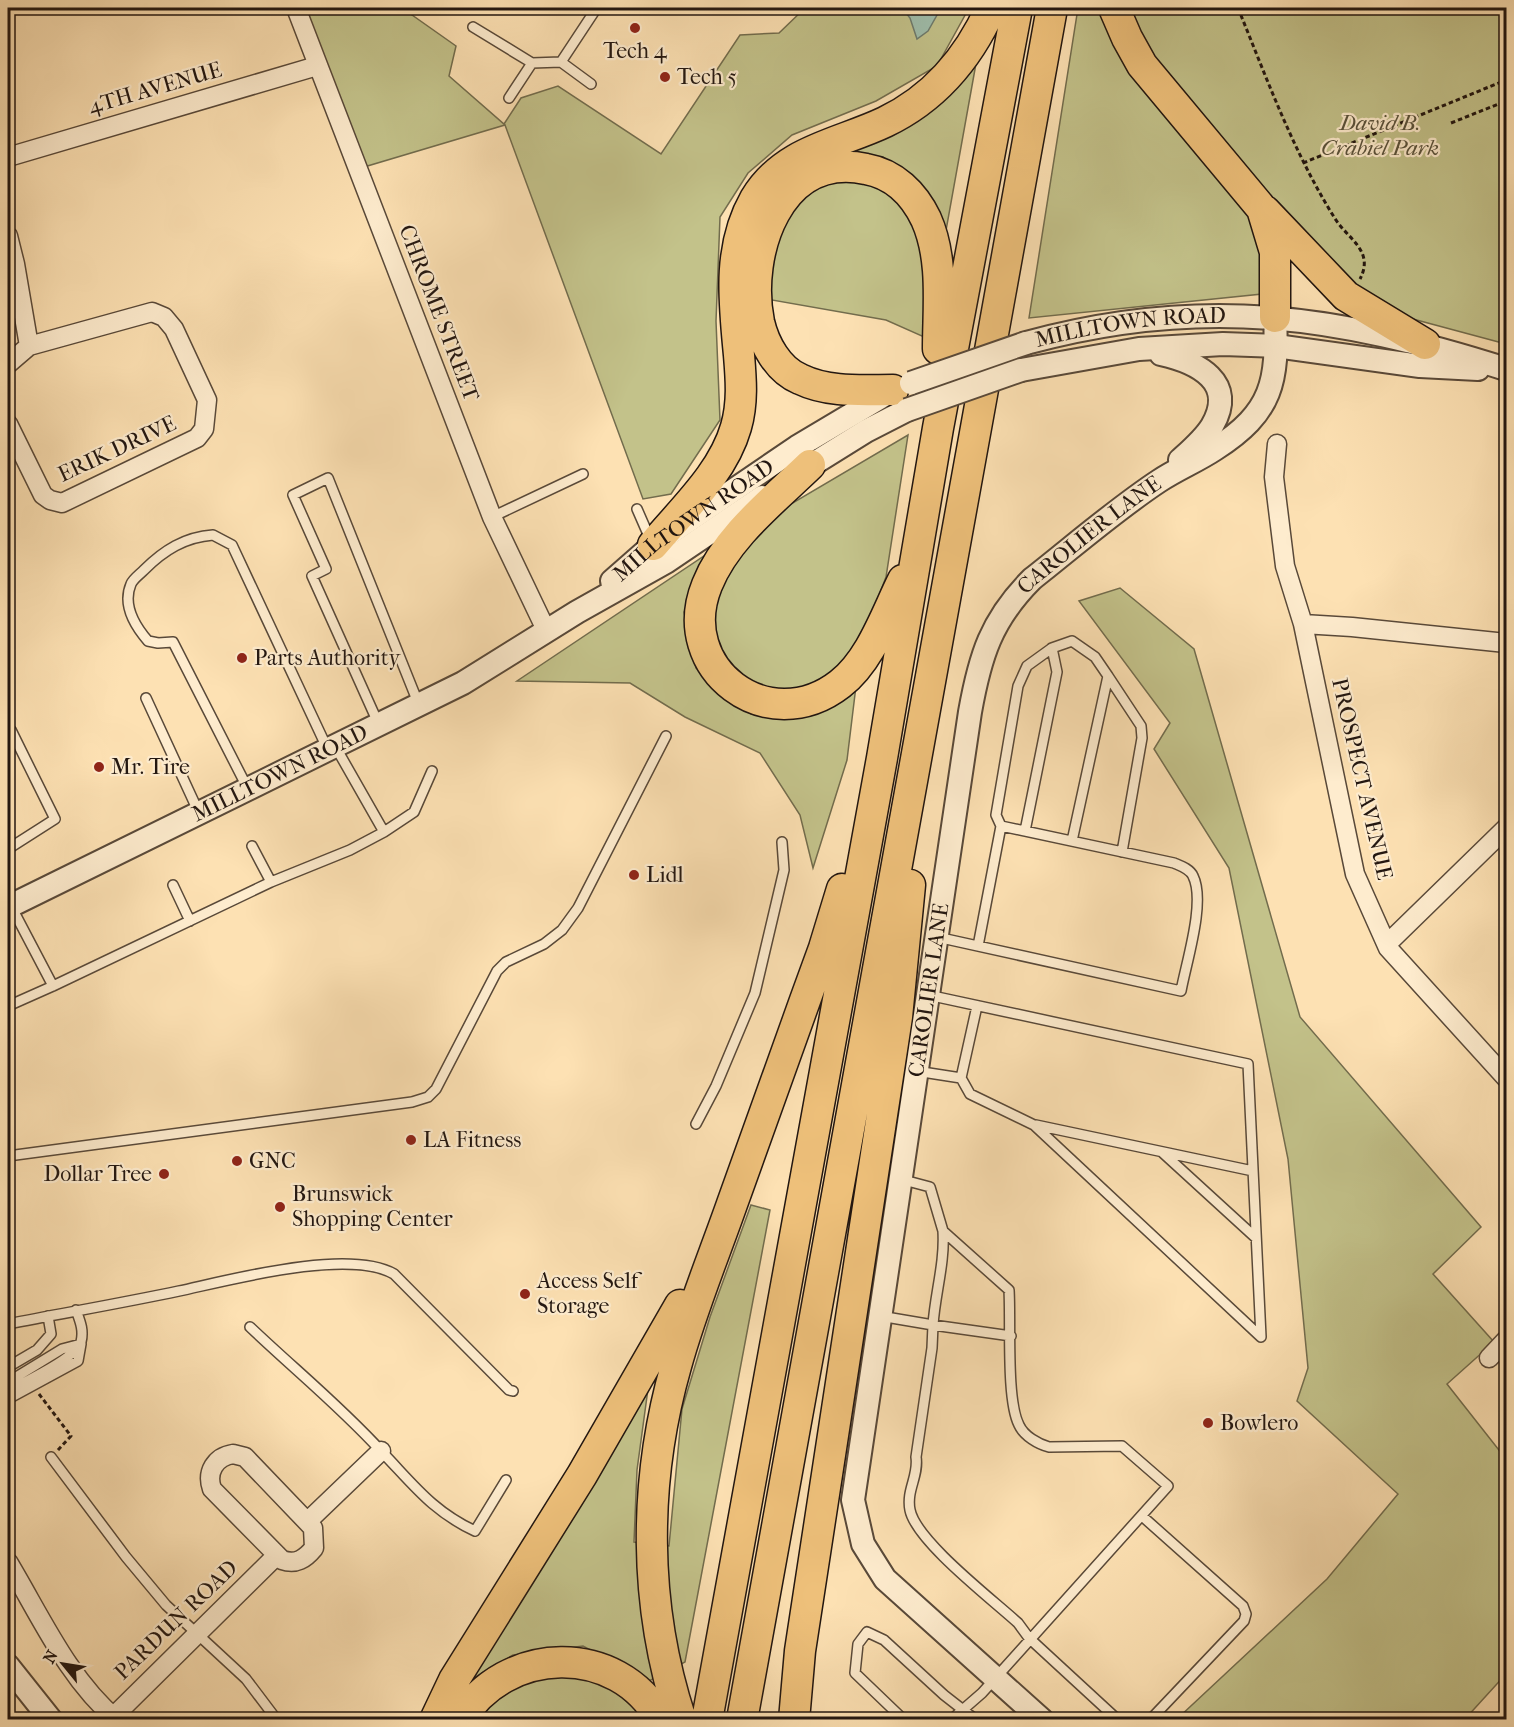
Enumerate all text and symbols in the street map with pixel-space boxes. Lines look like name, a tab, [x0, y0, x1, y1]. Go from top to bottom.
marker: Tech 4	[628, 21, 642, 35]
place label: Tech 4	[603, 38, 668, 64]
street label: 4TH AVENUE	[85, 57, 225, 119]
place label: Tech 5	[677, 64, 737, 90]
marker: Tech 5	[658, 70, 672, 84]
park label: David B. Crabiel Park	[1321, 110, 1439, 161]
street label: CHROME STREET	[393, 221, 485, 406]
street label: MILLTOWN ROAD	[1032, 303, 1226, 353]
street label: ERIK DRIVE	[54, 410, 180, 488]
street label: MILLTOWN ROAD	[608, 453, 779, 587]
street label: CAROLIER LANE	[1012, 470, 1166, 599]
place label: Parts Authority	[254, 645, 401, 671]
marker: Parts Authority	[235, 651, 249, 665]
street label: PROSPECT AVENUE	[1326, 676, 1398, 882]
street label: MILLTOWN ROAD	[188, 719, 372, 827]
place label: Mr. Tire	[111, 754, 190, 780]
marker: Mr. Tire	[92, 760, 106, 774]
place label: Lidl	[646, 862, 684, 888]
marker: Lidl	[627, 868, 641, 882]
street label: CAROLIER LANE	[903, 901, 954, 1079]
place label: LA Fitness	[423, 1127, 521, 1153]
marker: LA Fitness	[404, 1133, 418, 1147]
place label: GNC	[249, 1148, 296, 1174]
marker: GNC	[230, 1154, 244, 1168]
place label: Dollar Tree	[43, 1161, 152, 1187]
marker: Dollar Tree	[157, 1167, 171, 1181]
place label: Brunswick Shopping Center	[292, 1181, 453, 1232]
marker: Brunswick Shopping Center	[273, 1200, 287, 1214]
place label: Access Self Storage	[536, 1268, 643, 1319]
marker: Access Self Storage	[518, 1287, 532, 1301]
place label: Bowlero	[1220, 1410, 1298, 1436]
marker: Bowlero	[1201, 1416, 1215, 1430]
street label: PARDUN ROAD	[109, 1555, 243, 1685]
north arrow	[33, 1634, 93, 1694]
text: N	[39, 1646, 62, 1667]

